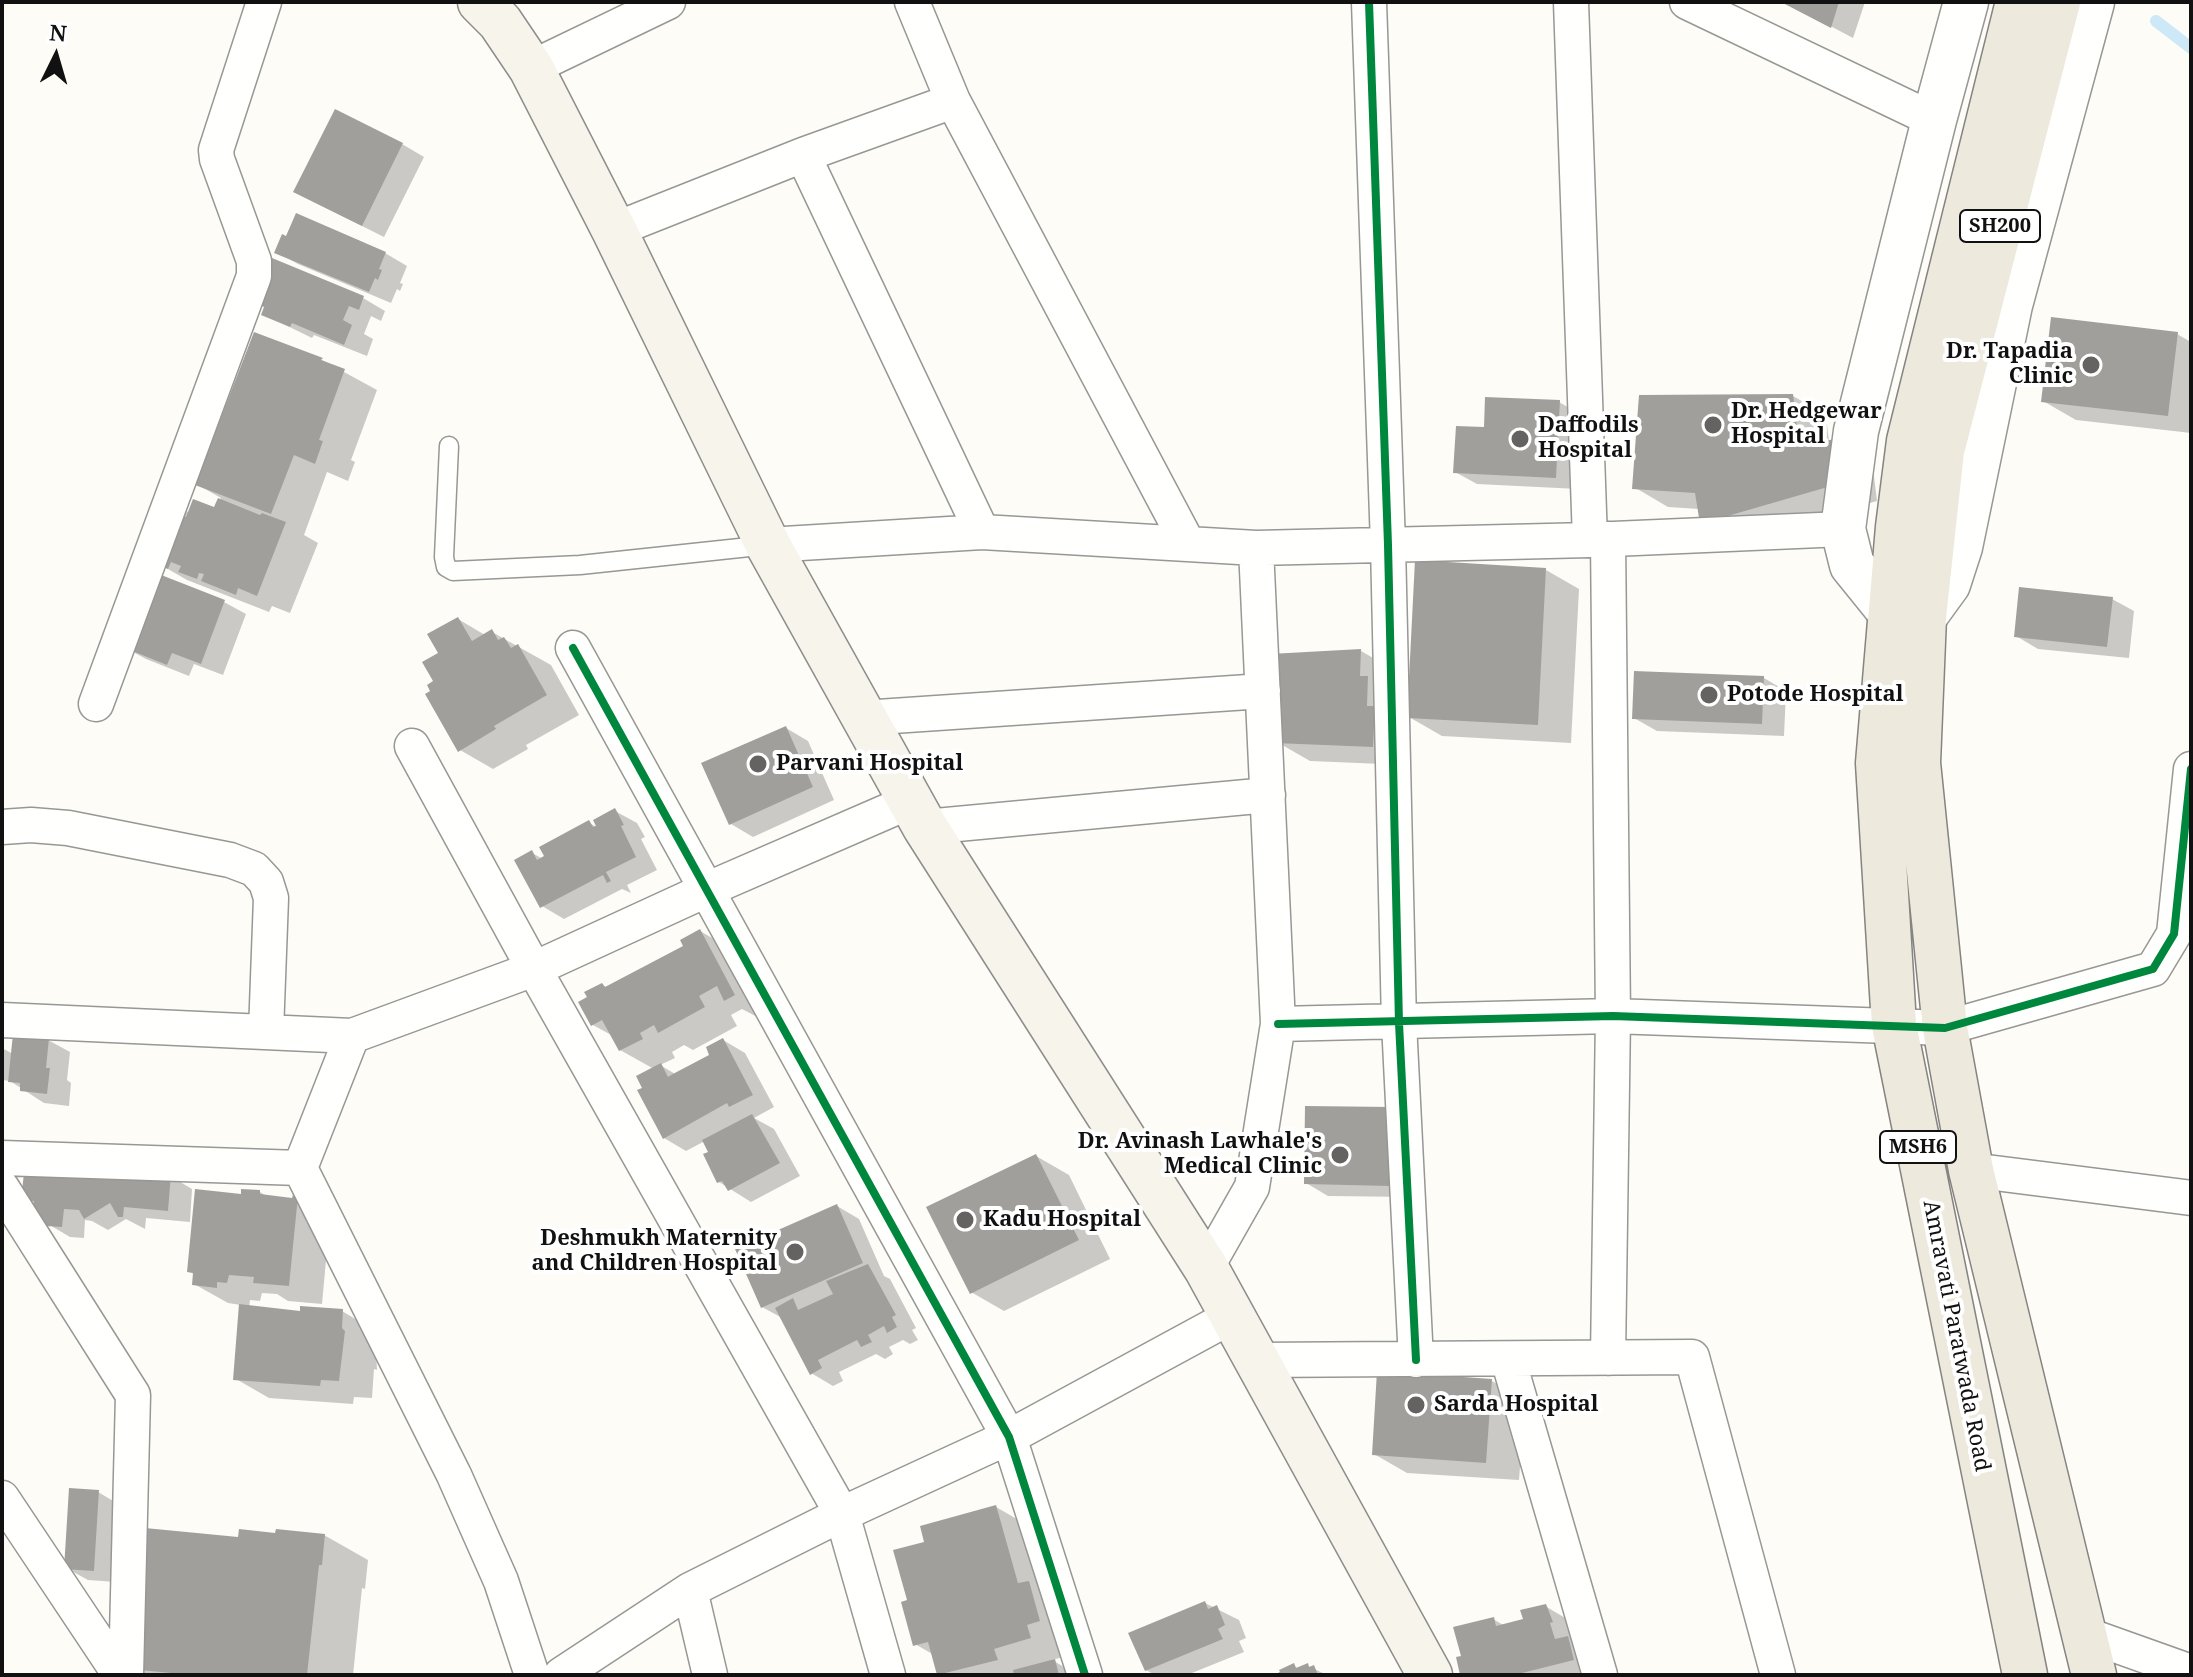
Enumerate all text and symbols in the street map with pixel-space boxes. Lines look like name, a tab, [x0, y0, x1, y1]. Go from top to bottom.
north arrow	[16, 16, 96, 96]
text: N	[48, 16, 68, 48]
road number: SH200	[1960, 210, 2040, 242]
place label: Dr. Tapadia Clinic	[1946, 339, 2073, 390]
marker: Dr. Tapadia Clinic	[2080, 354, 2102, 376]
place label: Dr. Hedgewar Hospital	[1731, 399, 1882, 450]
place label: Daffodils Hospital	[1538, 413, 1639, 464]
marker: Dr. Hedgewar Hospital	[1702, 414, 1724, 436]
marker: Daffodils Hospital	[1509, 428, 1531, 450]
place label: Potode Hospital	[1727, 682, 1903, 708]
marker: Potode Hospital	[1698, 684, 1720, 706]
place label: Parvani Hospital	[776, 751, 963, 777]
marker: Parvani Hospital	[747, 753, 769, 775]
place label: Dr. Avinash Lawhale's Medical Clinic	[1078, 1129, 1322, 1180]
road number: MSH6	[1880, 1131, 1956, 1163]
marker: Dr. Avinash Lawhale's Medical Clinic	[1329, 1144, 1351, 1166]
street label: Amravati Paratwada Road	[1917, 1198, 1995, 1474]
place label: Kadu Hospital	[983, 1207, 1141, 1233]
marker: Kadu Hospital	[954, 1209, 976, 1231]
place label: Deshmukh Maternity and Children Hospital	[532, 1226, 777, 1278]
marker: Deshmukh Maternity and Children Hospital	[784, 1241, 806, 1263]
place label: Sarda Hospital	[1434, 1392, 1599, 1418]
marker: Sarda Hospital	[1405, 1394, 1427, 1416]

